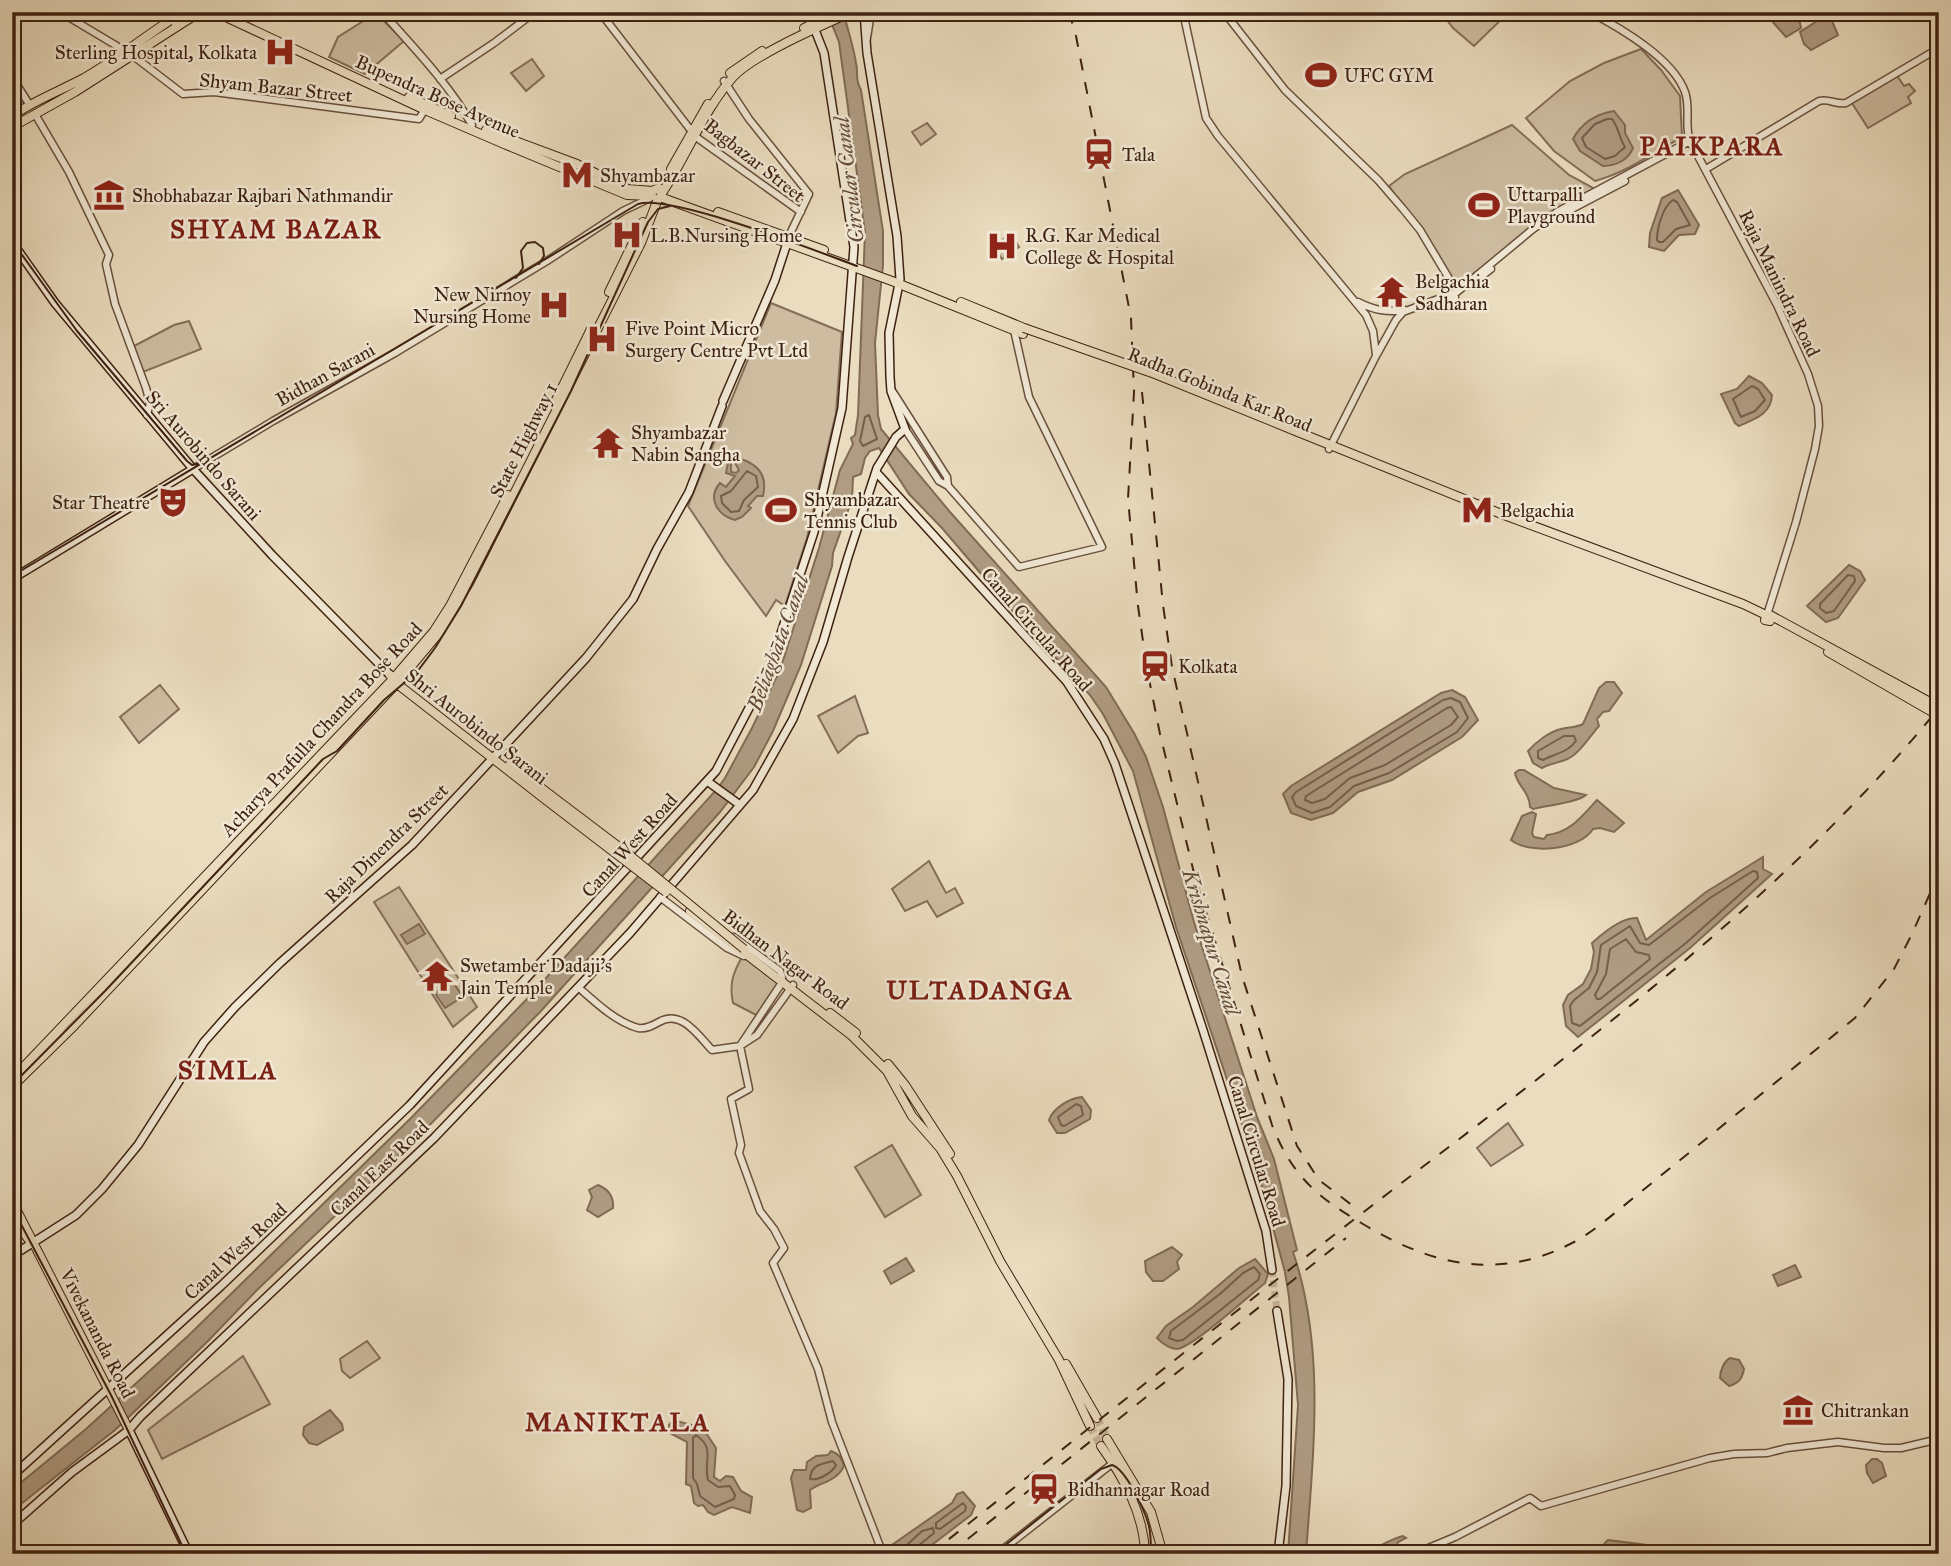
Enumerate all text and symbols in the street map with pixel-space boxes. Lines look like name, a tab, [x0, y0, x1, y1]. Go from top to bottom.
hospital icon: Sterling Hospital, Kolkata	[263, 35, 297, 69]
place label: Sterling Hospital, Kolkata	[55, 41, 258, 65]
street label: Bupendra Bose Avenue	[352, 50, 524, 143]
sports icon: UFC GYM	[1304, 58, 1338, 92]
place label: UFC GYM	[1344, 64, 1434, 87]
street label: Shyam Bazar Street	[198, 68, 354, 107]
water label: Circular Canal	[828, 113, 870, 245]
street label: Bagbazar Street	[699, 114, 810, 208]
district label: PAIKPARA	[1640, 130, 1784, 162]
station icon: Tala	[1082, 137, 1116, 171]
place label: Tala	[1122, 143, 1156, 166]
metro station icon: Shyambazar	[560, 158, 594, 192]
place label: Shyambazar	[600, 164, 696, 187]
museum icon: Shobhabazar Rajbari Nathmandir	[92, 178, 126, 212]
place label: Uttarpalli Playground	[1507, 183, 1596, 229]
place label: Shobhabazar Rajbari Nathmandir	[132, 184, 394, 207]
sports icon: Uttarpalli Playground	[1467, 188, 1501, 222]
street label: Raja Manindra Road	[1734, 206, 1825, 361]
district label: SHYAM BAZAR	[170, 213, 382, 245]
hospital icon: L.B.Nursing Home	[610, 218, 644, 252]
place label: L.B.Nursing Home	[650, 224, 803, 248]
place label: R.G. Kar Medical College & Hospital	[1025, 224, 1175, 270]
hospital icon: R.G. Kar Medical College & Hospital	[985, 229, 1019, 263]
place label: Belgachia Sadharan	[1415, 270, 1490, 315]
temple icon: Belgachia Sadharan	[1375, 275, 1409, 309]
place label: New Nirnoy Nursing Home	[413, 283, 532, 329]
hospital icon: New Nirnoy Nursing Home	[537, 288, 571, 322]
place label: Five Point Micro Surgery Centre Pvt Ltd	[625, 317, 809, 363]
hospital icon: Five Point Micro Surgery Centre Pvt Ltd	[585, 322, 619, 356]
street label: Bidhan Sarani	[272, 338, 379, 411]
street label: Radha Gobinda Kar Road	[1124, 342, 1316, 437]
street label: State Highway 1	[485, 379, 563, 502]
street label: Sri Aurobindo Sarani	[141, 386, 266, 525]
place label: Shyambazar Nabin Sangha	[631, 421, 741, 467]
temple icon: Shyambazar Nabin Sangha	[591, 426, 625, 460]
theatre icon: Star Theatre	[156, 485, 190, 519]
place label: Shyambazar Tennis Club	[804, 488, 900, 533]
place label: Star Theatre	[52, 491, 150, 514]
sports icon: Shyambazar Tennis Club	[764, 493, 798, 527]
metro station icon: Belgachia	[1460, 493, 1494, 527]
place label: Belgachia	[1500, 499, 1575, 523]
street label: Canal Circular Road	[977, 563, 1097, 696]
water label: Beliāghāta Canal	[741, 569, 816, 716]
street label: Acharya Prafulla Chandra Bose Road	[215, 617, 427, 842]
station icon: Kolkata	[1138, 649, 1172, 683]
place label: Kolkata	[1178, 655, 1239, 678]
street label: Shri Aurobindo Sarani	[401, 663, 553, 789]
street label: Raja Dinendra Street	[320, 778, 453, 908]
street label: Canal West Road	[577, 788, 682, 902]
water label: Krishnapur Canal	[1176, 865, 1246, 1020]
street label: Bidhan Nagar Road	[717, 904, 854, 1016]
place label: Swetamber Dadaji's Jain Temple	[458, 954, 612, 1000]
temple icon: Swetamber Dadaji's Jain Temple	[420, 959, 454, 993]
district label: ULTADANGA	[886, 974, 1074, 1006]
district label: SIMLA	[178, 1054, 278, 1086]
street label: Canal Circular Road	[1223, 1073, 1291, 1230]
street label: Canal East Road	[325, 1115, 434, 1221]
street label: Canal West Road	[179, 1198, 292, 1305]
street label: Vivekananda Road	[55, 1264, 140, 1402]
museum icon: Chitrankan	[1781, 1393, 1815, 1427]
place label: Chitrankan	[1821, 1399, 1909, 1422]
district label: MANIKTALA	[525, 1406, 711, 1438]
station icon: Bidhannagar Road	[1027, 1472, 1061, 1506]
place label: Bidhannagar Road	[1067, 1478, 1210, 1502]

